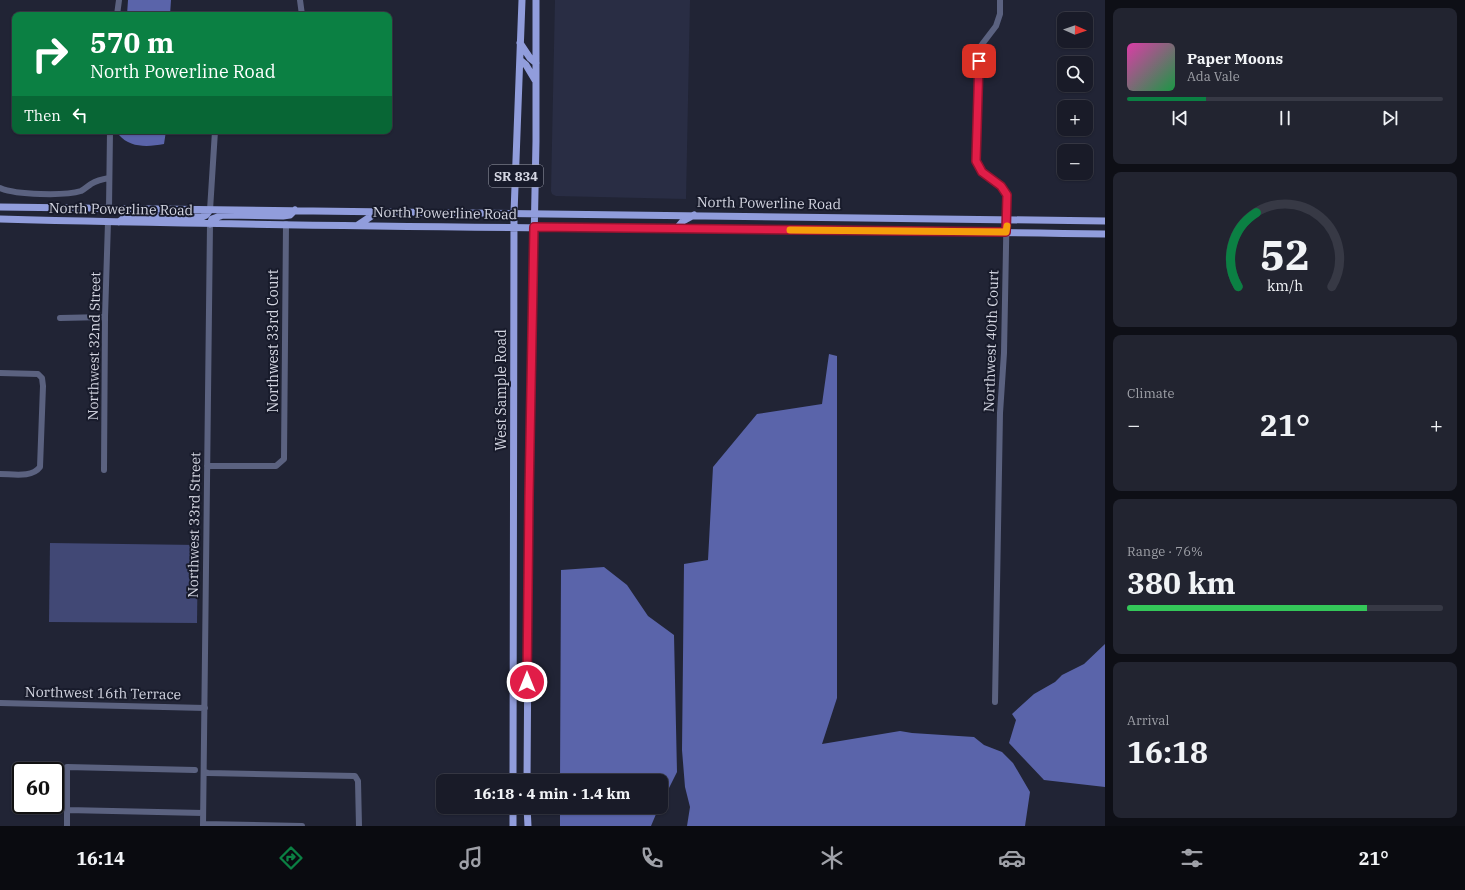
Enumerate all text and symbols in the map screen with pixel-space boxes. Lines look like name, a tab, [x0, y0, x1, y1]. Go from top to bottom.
north arrow	[1057, 12, 1093, 48]
map controls	[1057, 12, 1093, 180]
text: 570 m	[90, 24, 174, 61]
icon: right	[24, 28, 76, 80]
pin	[962, 44, 996, 78]
text: Paper Moons	[1187, 49, 1283, 68]
icon: arrive	[968, 50, 990, 72]
button: search	[1057, 56, 1093, 92]
text: North Powerline Road	[90, 60, 276, 83]
text: Ada Vale	[1187, 68, 1240, 85]
button: +	[1057, 100, 1093, 136]
icon: left	[69, 104, 91, 126]
text: Then	[24, 106, 61, 125]
icon: previous	[1169, 107, 1191, 129]
icon: pause	[1274, 107, 1296, 129]
icon: next	[1379, 107, 1401, 129]
button: −	[1057, 144, 1093, 180]
road number: SR 834	[489, 165, 543, 187]
street label: North Powerline Road	[697, 193, 842, 213]
street label: North Powerline Road	[49, 199, 194, 219]
street label: North Powerline Road	[373, 203, 518, 223]
text: 52	[1260, 227, 1310, 281]
street label: Northwest 33rd Court	[264, 269, 282, 413]
street label: Northwest 40th Court	[980, 270, 1002, 412]
street label: Northwest 32nd Street	[84, 271, 104, 420]
text: km/h	[1267, 276, 1303, 295]
street label: West Sample Road	[492, 329, 510, 451]
text: Climate	[1127, 385, 1174, 402]
text: 21°	[1260, 405, 1310, 444]
text: −	[1127, 410, 1140, 439]
text: +	[1430, 410, 1443, 439]
street label: Northwest 33rd Street	[184, 452, 204, 598]
text: Range · 76%	[1127, 543, 1203, 560]
text: 380 km	[1127, 563, 1236, 602]
position arrow	[506, 661, 548, 703]
street label: Northwest 16th Terrace	[25, 683, 181, 703]
text: Arrival	[1127, 712, 1169, 729]
text: 16:18	[1127, 732, 1208, 771]
speed limit sign: 60	[12, 762, 64, 814]
text: 16:18 · 4 min · 1.4 km	[474, 784, 630, 803]
icon: directions	[277, 844, 305, 872]
icon: music	[457, 844, 485, 872]
icon: phone	[638, 844, 666, 872]
icon: climate	[818, 844, 846, 872]
icon: car	[998, 844, 1026, 872]
icon: filters	[1178, 844, 1206, 872]
text: 16:14	[76, 847, 125, 870]
text: 21°	[1359, 847, 1389, 870]

